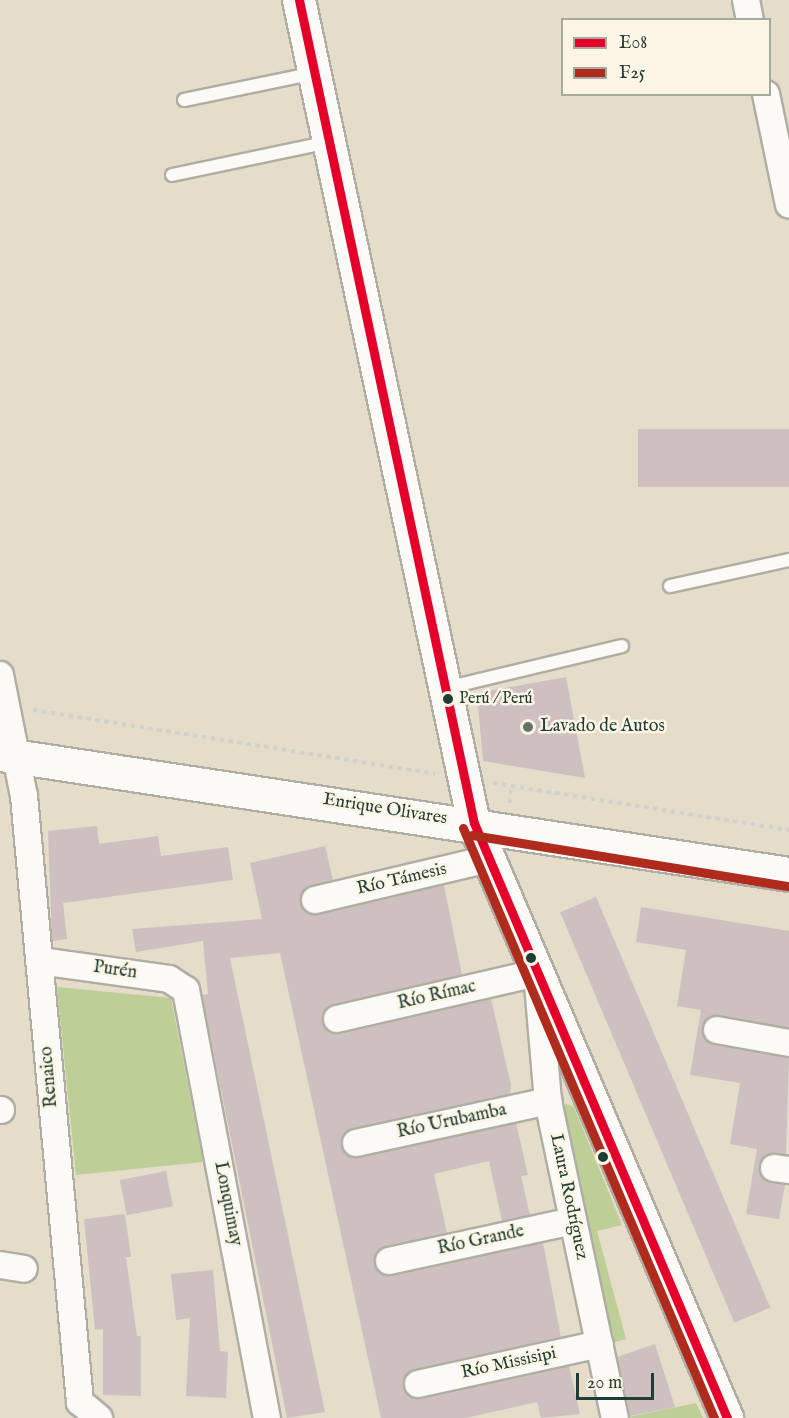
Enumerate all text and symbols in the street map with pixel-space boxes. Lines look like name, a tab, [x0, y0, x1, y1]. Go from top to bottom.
legend	[561, 18, 771, 96]
text: E08	[619, 32, 647, 55]
text: F25	[619, 62, 645, 85]
place label: Perú / Perú	[459, 689, 533, 709]
marker: Perú / Perú	[442, 693, 454, 705]
place label: Lavado de Autos	[540, 716, 665, 738]
marker: Lavado de Autos	[521, 720, 535, 734]
street label: Enrique Olivares	[321, 790, 449, 830]
street label: Río Támesis	[355, 859, 449, 901]
unlabelled marker	[525, 952, 537, 964]
street label: Purén	[92, 957, 138, 985]
street label: Río Rímac	[396, 977, 478, 1015]
street label: Renaico	[37, 1045, 63, 1109]
street label: Río Urubamba	[395, 1100, 509, 1144]
street label: Laura Rodríguez	[544, 1132, 592, 1262]
unlabelled marker	[597, 1151, 609, 1163]
street label: Lonquimay	[208, 1160, 246, 1248]
street label: Río Grande	[436, 1221, 526, 1261]
street label: Río Missisipi	[459, 1343, 559, 1385]
scale bar	[579, 1361, 657, 1399]
text: 20 m	[587, 1372, 622, 1395]

